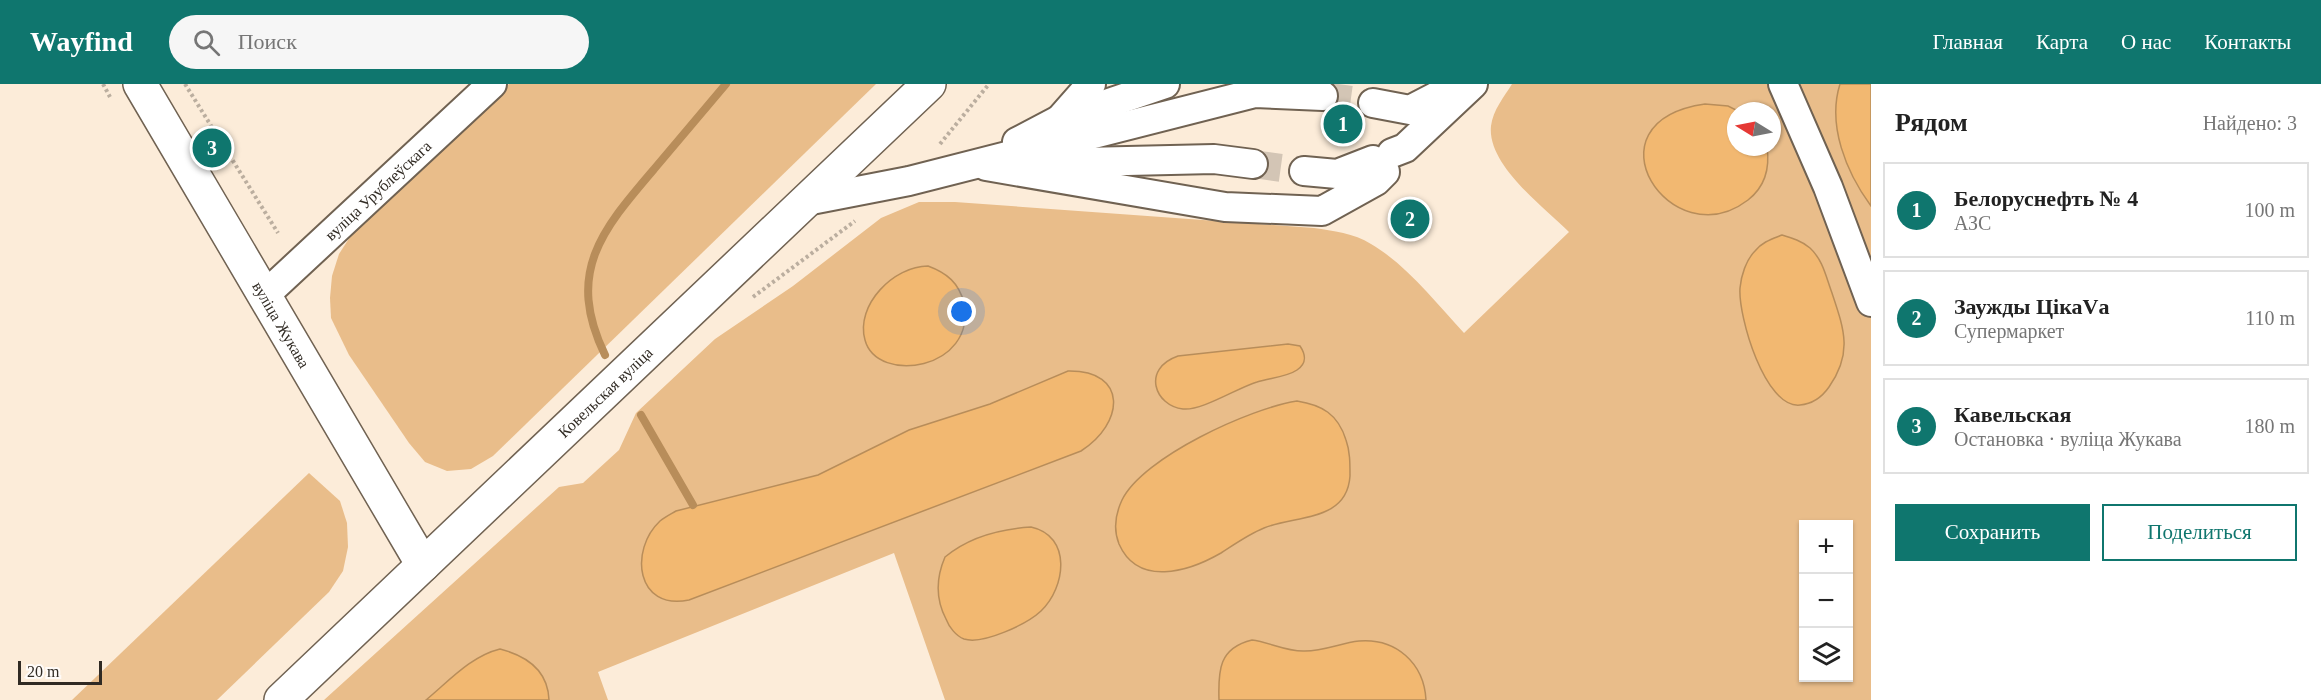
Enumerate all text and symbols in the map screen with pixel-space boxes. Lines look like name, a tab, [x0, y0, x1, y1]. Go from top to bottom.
search box	[169, 15, 589, 69]
text: Wayfind	[30, 26, 133, 57]
icon: search	[190, 26, 223, 59]
text: Поиск	[238, 29, 297, 54]
text: Главная	[1933, 30, 2003, 54]
text: Карта	[2036, 30, 2088, 54]
text: О нас	[2121, 30, 2171, 54]
text: Контакты	[2204, 30, 2291, 54]
pin: 1	[1324, 102, 1362, 147]
north arrow	[1727, 102, 1781, 156]
text: Рядом	[1895, 108, 1968, 137]
text: Найдено: 3	[2203, 112, 2297, 134]
pin: 3	[192, 126, 232, 170]
street label: вуліца Урублеўскага	[322, 137, 435, 244]
text: Белоруснефть № 4	[1954, 186, 2138, 211]
pin: 2	[1390, 196, 1430, 242]
text: 1	[1912, 199, 1922, 221]
text: 100 m	[2244, 199, 2295, 221]
text: АЗС	[1954, 212, 1991, 234]
street label: вуліца Жукава	[249, 279, 313, 371]
text: Заужды ЦікаVа	[1954, 294, 2109, 319]
your location	[947, 297, 976, 326]
text: 2	[1912, 307, 1922, 329]
text: 110 m	[2245, 307, 2295, 329]
text: Супермаркет	[1954, 320, 2064, 342]
street label: Ковельская вуліца	[555, 344, 656, 441]
text: Кавельская	[1954, 402, 2071, 427]
text: 3	[1912, 415, 1922, 437]
text: 180 m	[2244, 415, 2295, 437]
text: Остановка · вуліца Жукава	[1954, 428, 2182, 450]
button: Сохранить	[1895, 504, 2090, 561]
button: Поделиться	[2102, 504, 2297, 561]
map controls	[1799, 520, 1853, 682]
button: +	[1799, 520, 1853, 574]
button: −	[1799, 574, 1853, 628]
button: layers	[1799, 628, 1853, 682]
scale bar	[18, 658, 102, 686]
text: 20 m	[27, 663, 59, 680]

